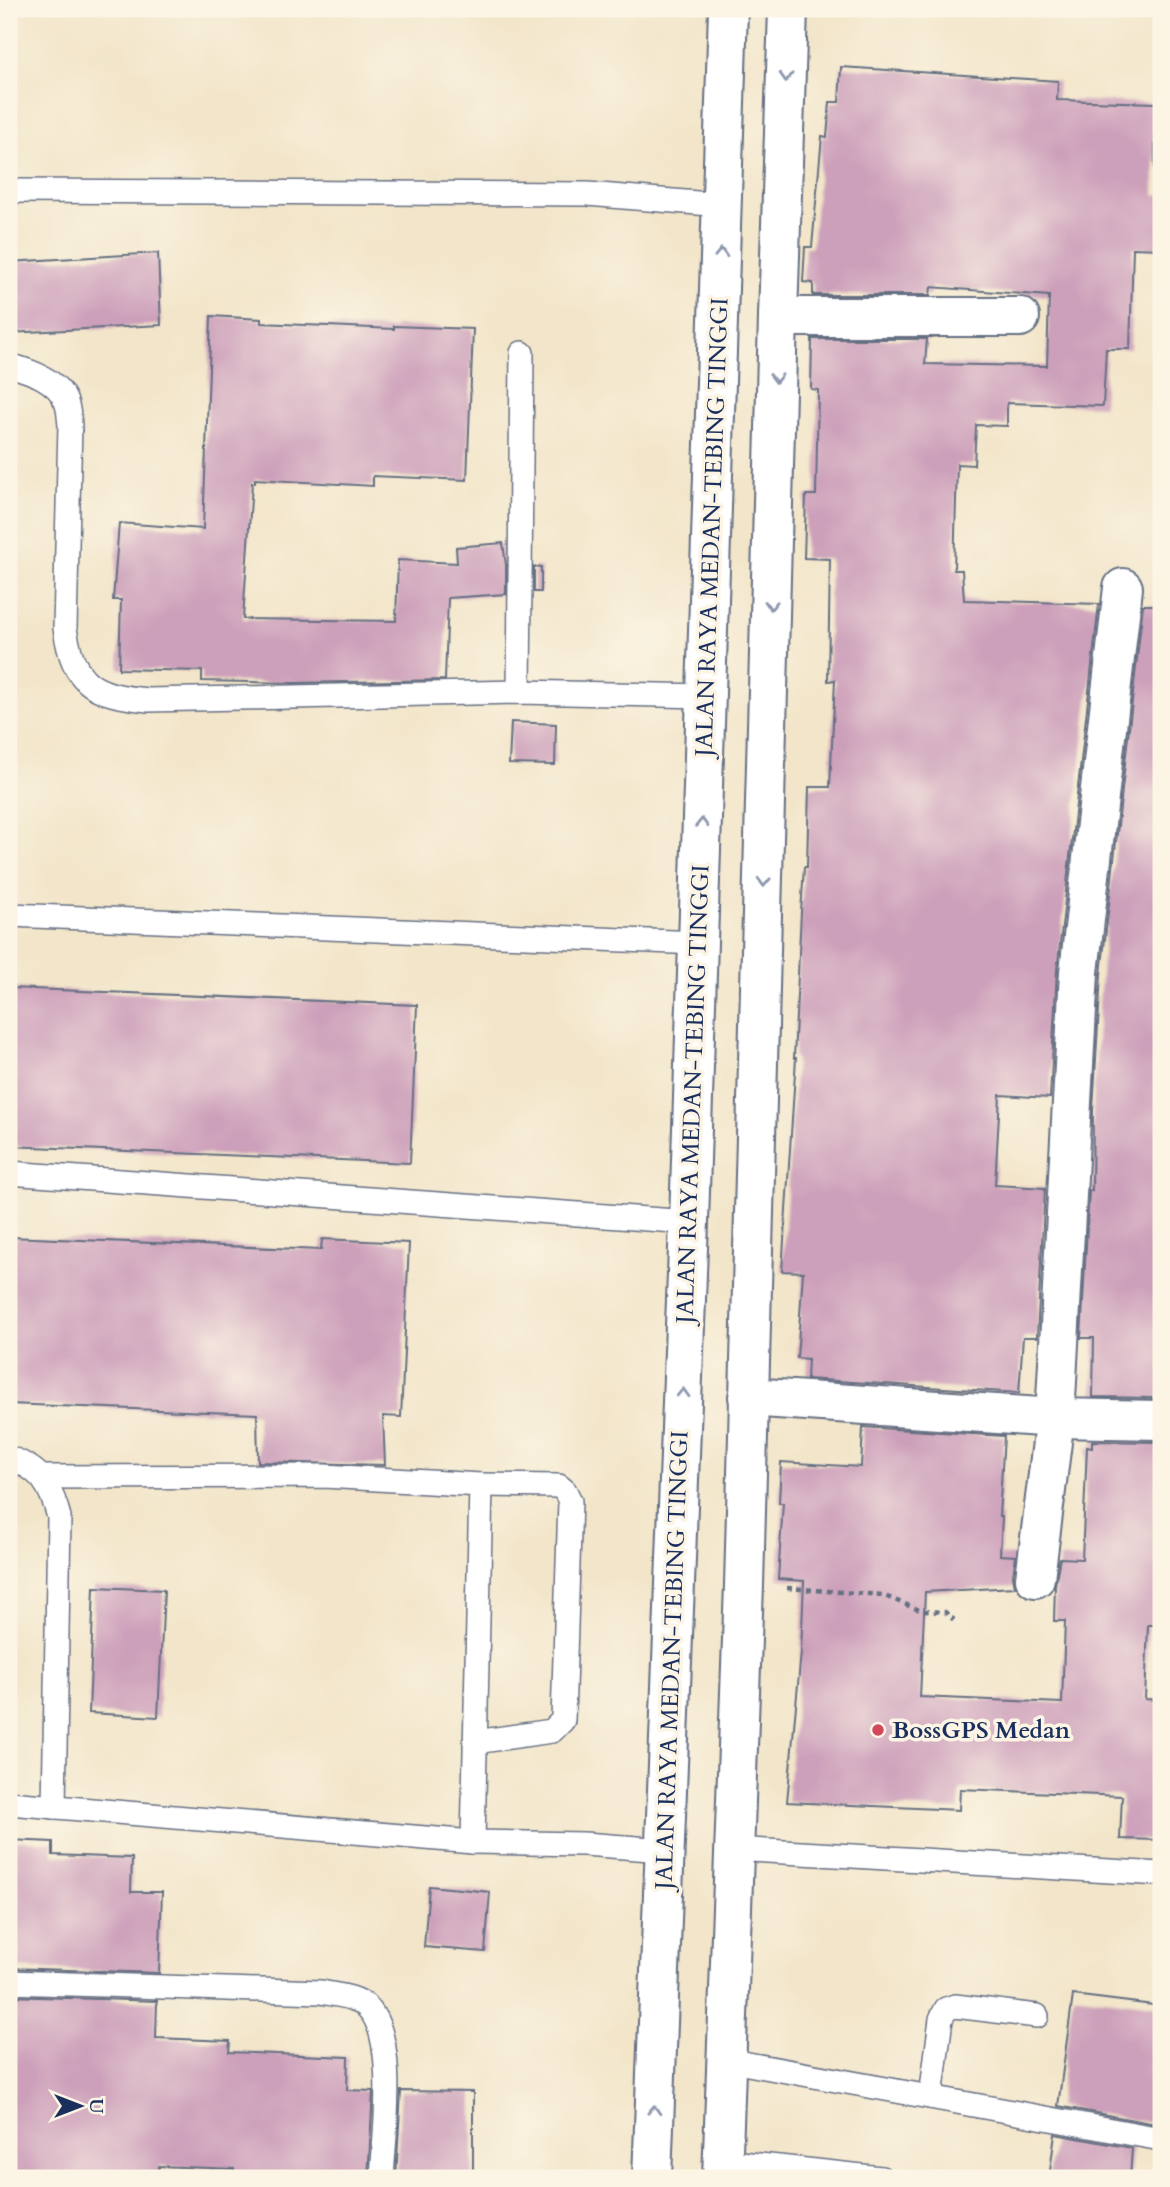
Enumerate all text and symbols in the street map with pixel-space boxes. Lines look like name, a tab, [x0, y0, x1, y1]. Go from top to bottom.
one-way arrow	[778, 72, 794, 83]
one-way arrow	[713, 247, 728, 258]
street label: JALAN RAYA MEDAN-TEBING TINGGI	[687, 297, 737, 760]
one-way arrow	[768, 373, 784, 384]
one-way arrow	[763, 600, 778, 611]
one-way arrow	[695, 817, 710, 828]
street label: JALAN RAYA MEDAN-TEBING TINGGI	[668, 864, 718, 1327]
one-way arrow	[756, 876, 771, 887]
one-way arrow	[675, 1387, 690, 1398]
street label: JALAN RAYA MEDAN-TEBING TINGGI	[647, 1430, 697, 1893]
place label: BossGPS Medan	[892, 1714, 1071, 1747]
marker: BossGPS Medan	[870, 1722, 886, 1738]
north arrow	[46, 2072, 116, 2142]
text: U	[83, 2098, 109, 2114]
one-way arrow	[647, 2104, 662, 2115]

